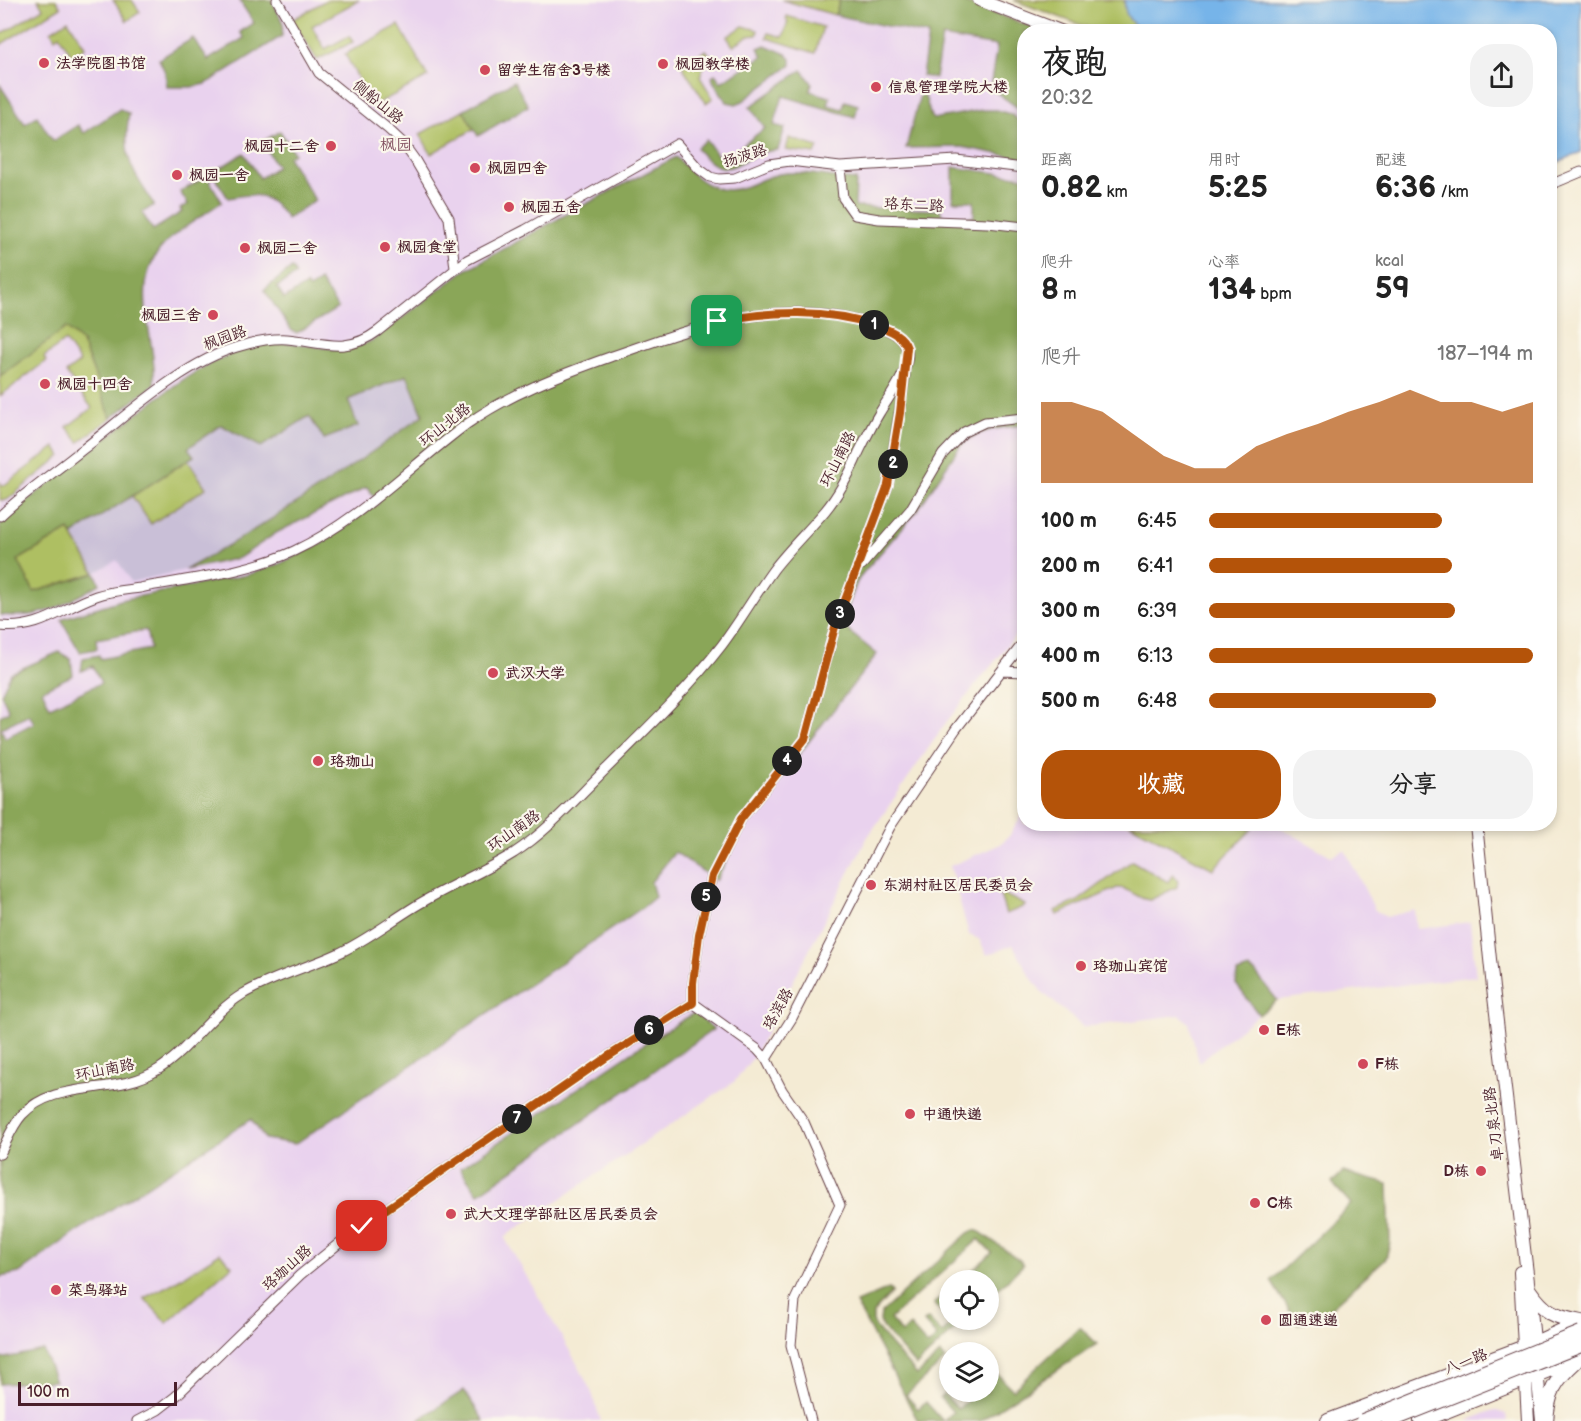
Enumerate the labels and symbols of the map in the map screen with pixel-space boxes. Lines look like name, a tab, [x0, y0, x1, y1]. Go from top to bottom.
place label: 法学院图书馆	[56, 54, 146, 73]
place label: 枫园教学楼	[675, 55, 750, 74]
marker: 法学院图书馆	[37, 56, 51, 70]
marker: 枫园教学楼	[656, 57, 670, 71]
place label: 留学生宿舍3号楼	[497, 61, 611, 80]
marker: 留学生宿舍3号楼	[478, 63, 492, 77]
street label: 侧船山路	[349, 76, 407, 128]
place label: 信息管理学院大楼	[888, 78, 1008, 97]
marker: 信息管理学院大楼	[869, 80, 883, 94]
district label: 枫园	[380, 136, 412, 155]
place label: 枫园十二舍	[244, 137, 319, 156]
marker: 枫园十二舍	[324, 139, 338, 153]
street label: 扬波路	[721, 140, 769, 172]
place label: 枫园四舍	[487, 159, 547, 178]
marker: 枫园四舍	[468, 161, 482, 175]
place label: 枫园一舍	[189, 166, 249, 185]
marker: 枫园一舍	[170, 168, 184, 182]
street label: 珞东二路	[884, 194, 944, 216]
place label: 枫园五舍	[521, 198, 581, 217]
marker: 枫园五舍	[502, 200, 516, 214]
place label: 枫园食堂	[397, 238, 457, 257]
place label: 枫园二舍	[257, 239, 317, 258]
marker: 枫园食堂	[378, 240, 392, 254]
marker: 枫园二舍	[238, 241, 252, 255]
pin	[691, 295, 742, 346]
place label: 枫园三舍	[141, 306, 201, 325]
marker: 枫园三舍	[206, 308, 220, 322]
pin: 1	[859, 310, 889, 340]
street label: 枫园路	[201, 321, 249, 355]
place label: 枫园十四舍	[57, 375, 132, 394]
marker: 枫园十四舍	[38, 377, 52, 391]
street label: 环山北路	[416, 399, 474, 451]
street label: 环山南路	[816, 428, 860, 490]
pin: 2	[878, 449, 908, 479]
pin: 3	[825, 599, 855, 629]
place label: 武汉大学	[505, 664, 565, 683]
marker: 武汉大学	[486, 666, 500, 680]
pin: 4	[772, 746, 802, 776]
place label: 珞珈山	[330, 752, 375, 771]
marker: 珞珈山	[311, 754, 325, 768]
street label: 环山南路	[484, 806, 544, 856]
place label: 东湖村社区居民委员会	[883, 876, 1033, 895]
marker: 东湖村社区居民委员会	[864, 878, 878, 892]
pin: 5	[691, 882, 721, 912]
place label: 珞珈山宾馆	[1093, 957, 1168, 976]
marker: 珞珈山宾馆	[1074, 959, 1088, 973]
street label: 珞滨路	[759, 985, 797, 1033]
pin: 6	[634, 1015, 664, 1045]
place label: E栋	[1276, 1021, 1301, 1040]
marker: E栋	[1257, 1023, 1271, 1037]
street label: 环山南路	[74, 1055, 136, 1085]
place label: F栋	[1375, 1055, 1399, 1074]
marker: F栋	[1356, 1057, 1370, 1071]
street label: 卓刀泉北路	[1480, 1086, 1508, 1162]
pin: 7	[502, 1104, 532, 1134]
place label: 中通快递	[922, 1105, 982, 1124]
marker: 中通快递	[903, 1107, 917, 1121]
place label: D栋	[1444, 1162, 1469, 1181]
marker: D栋	[1474, 1164, 1488, 1178]
place label: C栋	[1267, 1194, 1293, 1213]
marker: C栋	[1248, 1196, 1262, 1210]
pin	[336, 1200, 387, 1251]
place label: 武大文理学部社区居民委员会	[463, 1205, 658, 1224]
marker: 武大文理学部社区居民委员会	[444, 1207, 458, 1221]
street label: 珞珈山路	[258, 1241, 316, 1295]
place label: 菜鸟驿站	[68, 1281, 128, 1300]
marker: 菜鸟驿站	[49, 1283, 63, 1297]
place label: 圆通速递	[1278, 1311, 1338, 1330]
marker: 圆通速递	[1259, 1313, 1273, 1327]
street label: 八一路	[1442, 1345, 1490, 1379]
scale bar	[18, 1379, 177, 1406]

